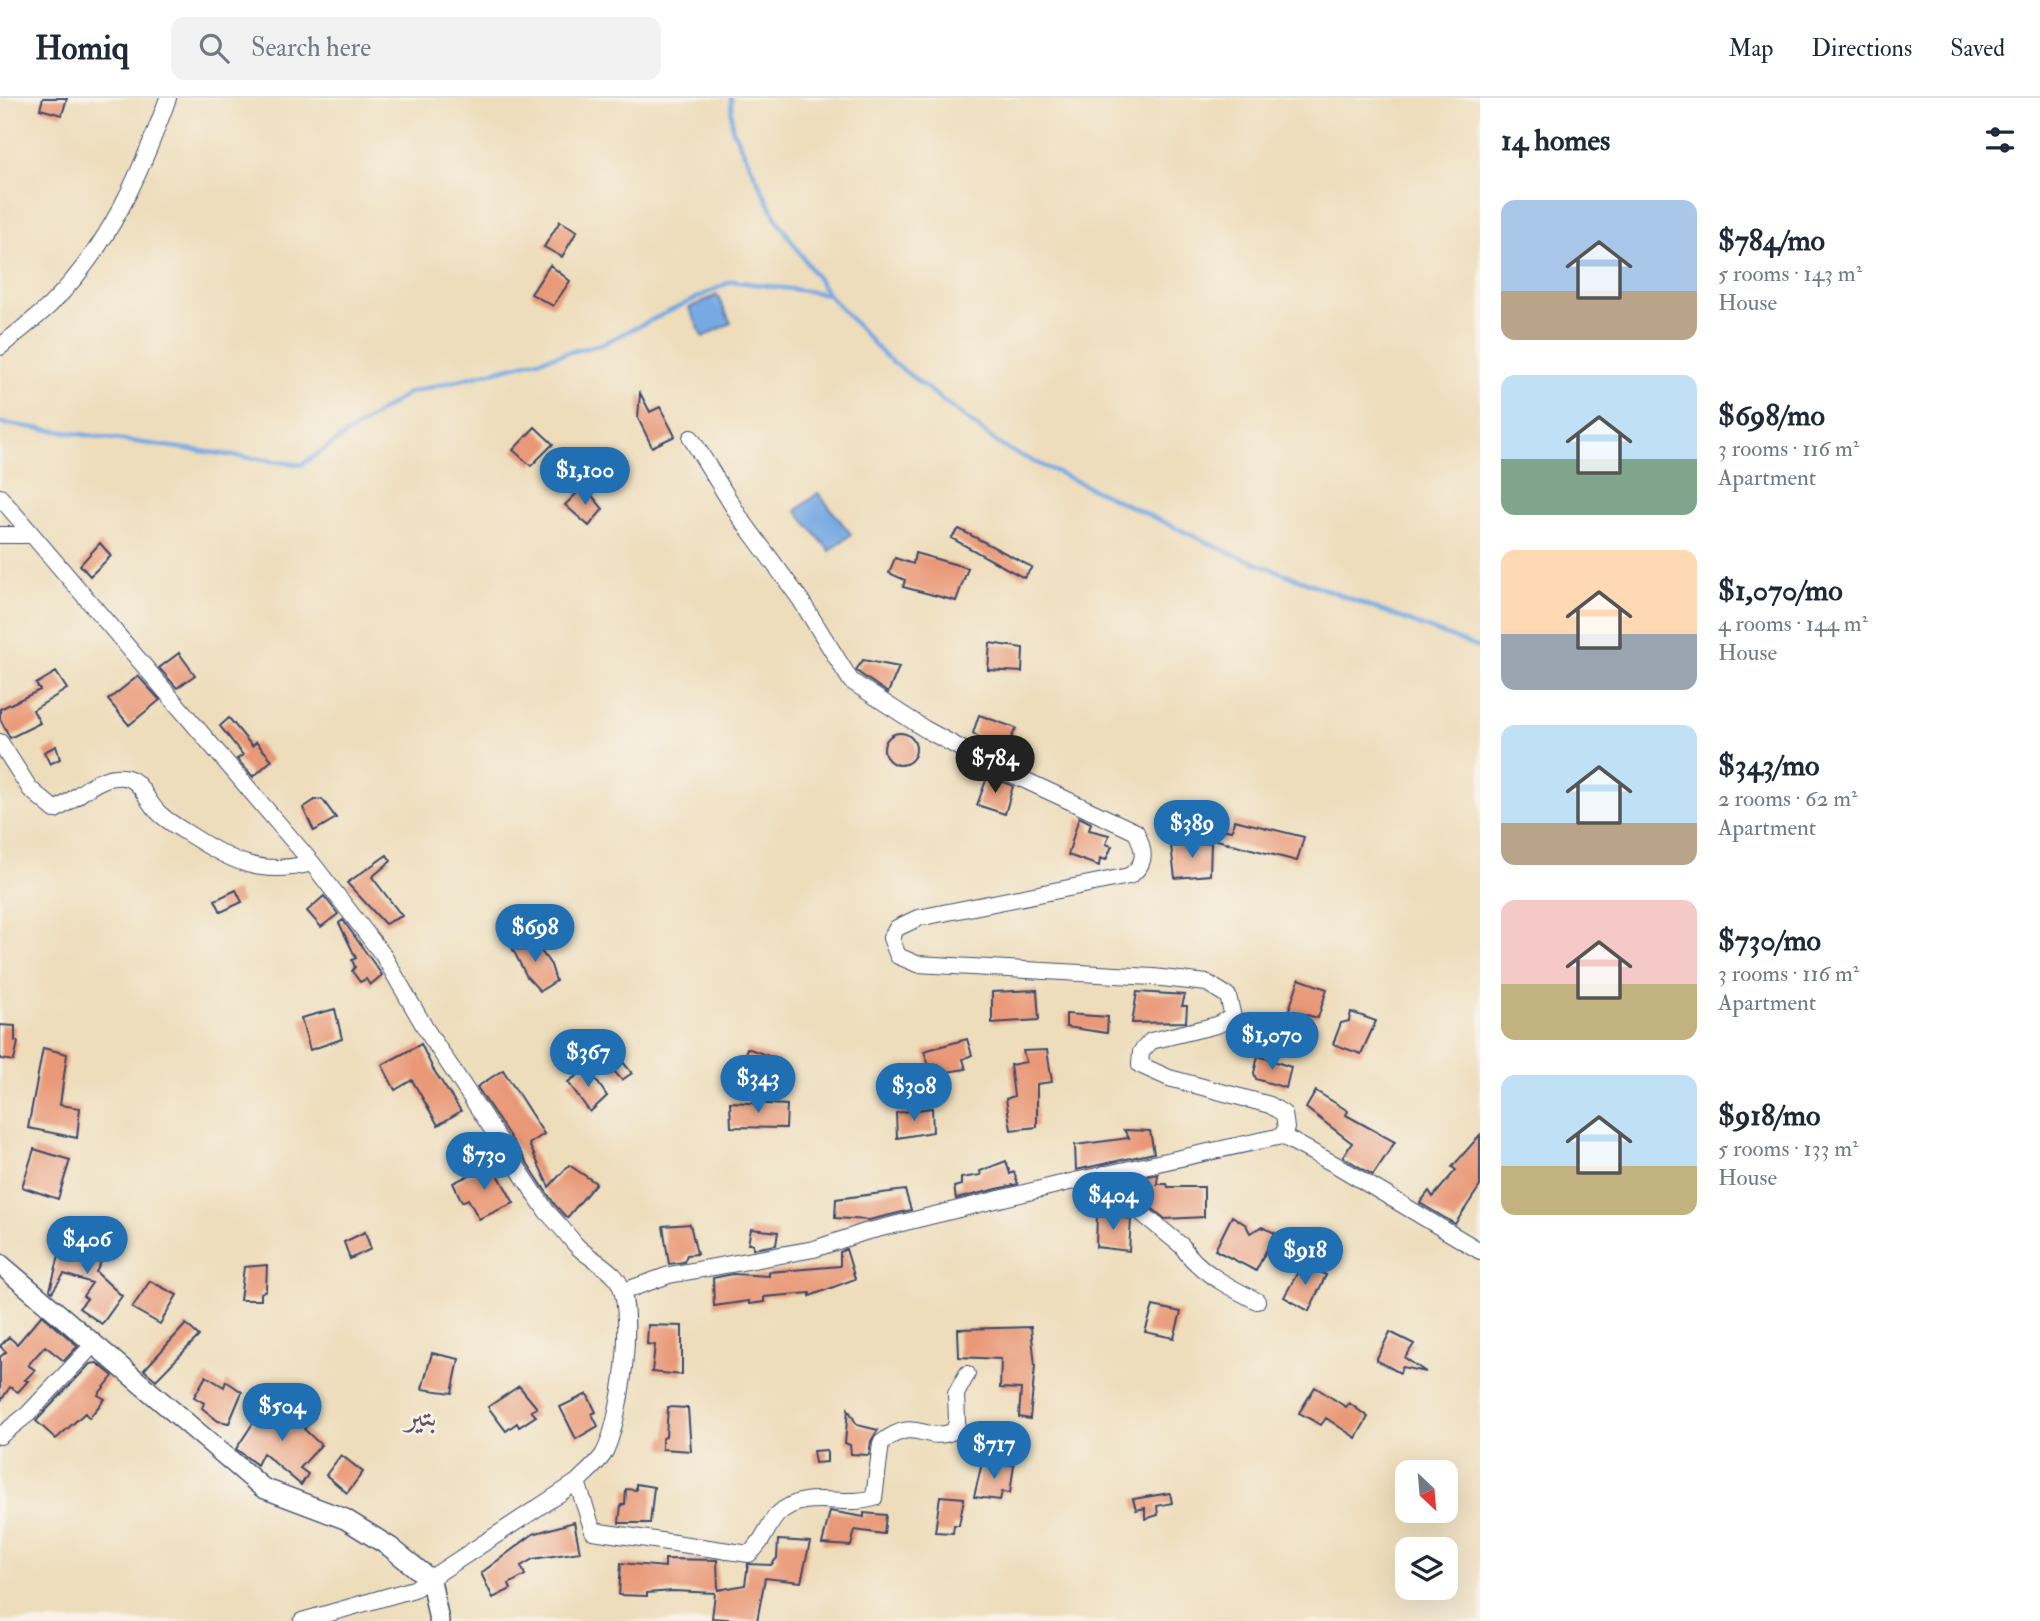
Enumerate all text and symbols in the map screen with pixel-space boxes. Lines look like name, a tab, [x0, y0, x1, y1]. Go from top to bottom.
search box	[171, 17, 661, 80]
text: Homiq	[35, 28, 129, 69]
icon: search	[195, 29, 233, 67]
text: Search here	[251, 32, 371, 64]
text: Map	[1728, 33, 1773, 64]
text: Directions	[1811, 33, 1912, 64]
text: Saved	[1950, 33, 2005, 64]
icon: filters	[1981, 121, 2019, 159]
text: 14 homes	[1501, 122, 1610, 159]
text: $784/mo	[1718, 222, 1825, 259]
icon: home	[1557, 228, 1641, 312]
text: 5 rooms · 143 m²	[1718, 259, 1862, 288]
text: House	[1718, 288, 1777, 317]
text: $698/mo	[1718, 397, 1825, 434]
icon: home	[1557, 403, 1641, 487]
text: 3 rooms · 116 m²	[1718, 434, 1859, 463]
pin: $1,100	[528, 448, 642, 507]
text: $1,100	[556, 455, 614, 484]
text: Apartment	[1718, 463, 1816, 492]
text: $1,070/mo	[1718, 572, 1843, 609]
icon: home	[1557, 578, 1641, 662]
text: 4 rooms · 144 m²	[1718, 609, 1868, 638]
text: House	[1718, 638, 1777, 667]
pin: $784	[954, 736, 1036, 795]
text: $784	[972, 743, 1018, 772]
text: $343/mo	[1718, 747, 1820, 784]
icon: home	[1557, 753, 1641, 837]
text: 2 rooms · 62 m²	[1718, 784, 1857, 813]
pin: $389	[1151, 800, 1233, 860]
text: $389	[1170, 808, 1214, 837]
text: Apartment	[1718, 813, 1816, 842]
pin: $698	[494, 904, 576, 964]
text: $698	[511, 912, 559, 941]
text: $730/mo	[1718, 922, 1821, 959]
icon: home	[1557, 928, 1641, 1012]
text: 3 rooms · 116 m²	[1718, 959, 1859, 988]
text: Apartment	[1718, 988, 1816, 1017]
pin: $1,070	[1215, 1012, 1329, 1072]
text: $1,070	[1242, 1020, 1302, 1049]
pin: $367	[547, 1030, 629, 1089]
text: $367	[566, 1037, 610, 1066]
pin: $343	[717, 1056, 799, 1115]
text: $343	[736, 1063, 780, 1092]
pin: $308	[873, 1063, 955, 1123]
text: $308	[892, 1071, 936, 1100]
text: $918/mo	[1718, 1097, 1820, 1134]
icon: home	[1557, 1103, 1641, 1187]
pin: $730	[443, 1132, 525, 1192]
text: 5 rooms · 133 m²	[1718, 1134, 1859, 1163]
text: $730	[462, 1140, 506, 1169]
text: House	[1718, 1163, 1777, 1192]
pin: $404	[1072, 1172, 1154, 1232]
text: $404	[1088, 1180, 1138, 1209]
pin: $406	[46, 1216, 128, 1276]
text: $406	[63, 1224, 111, 1253]
pin: $918	[1264, 1228, 1346, 1287]
text: $918	[1283, 1235, 1327, 1264]
pin: $504	[241, 1384, 323, 1443]
text: $504	[258, 1391, 306, 1420]
district label: بتير	[402, 1395, 437, 1436]
pin: $717	[953, 1422, 1035, 1481]
text: $717	[973, 1429, 1015, 1458]
north arrow	[1395, 1460, 1458, 1522]
map controls	[1395, 1460, 1458, 1600]
button: layers	[1395, 1537, 1458, 1600]

